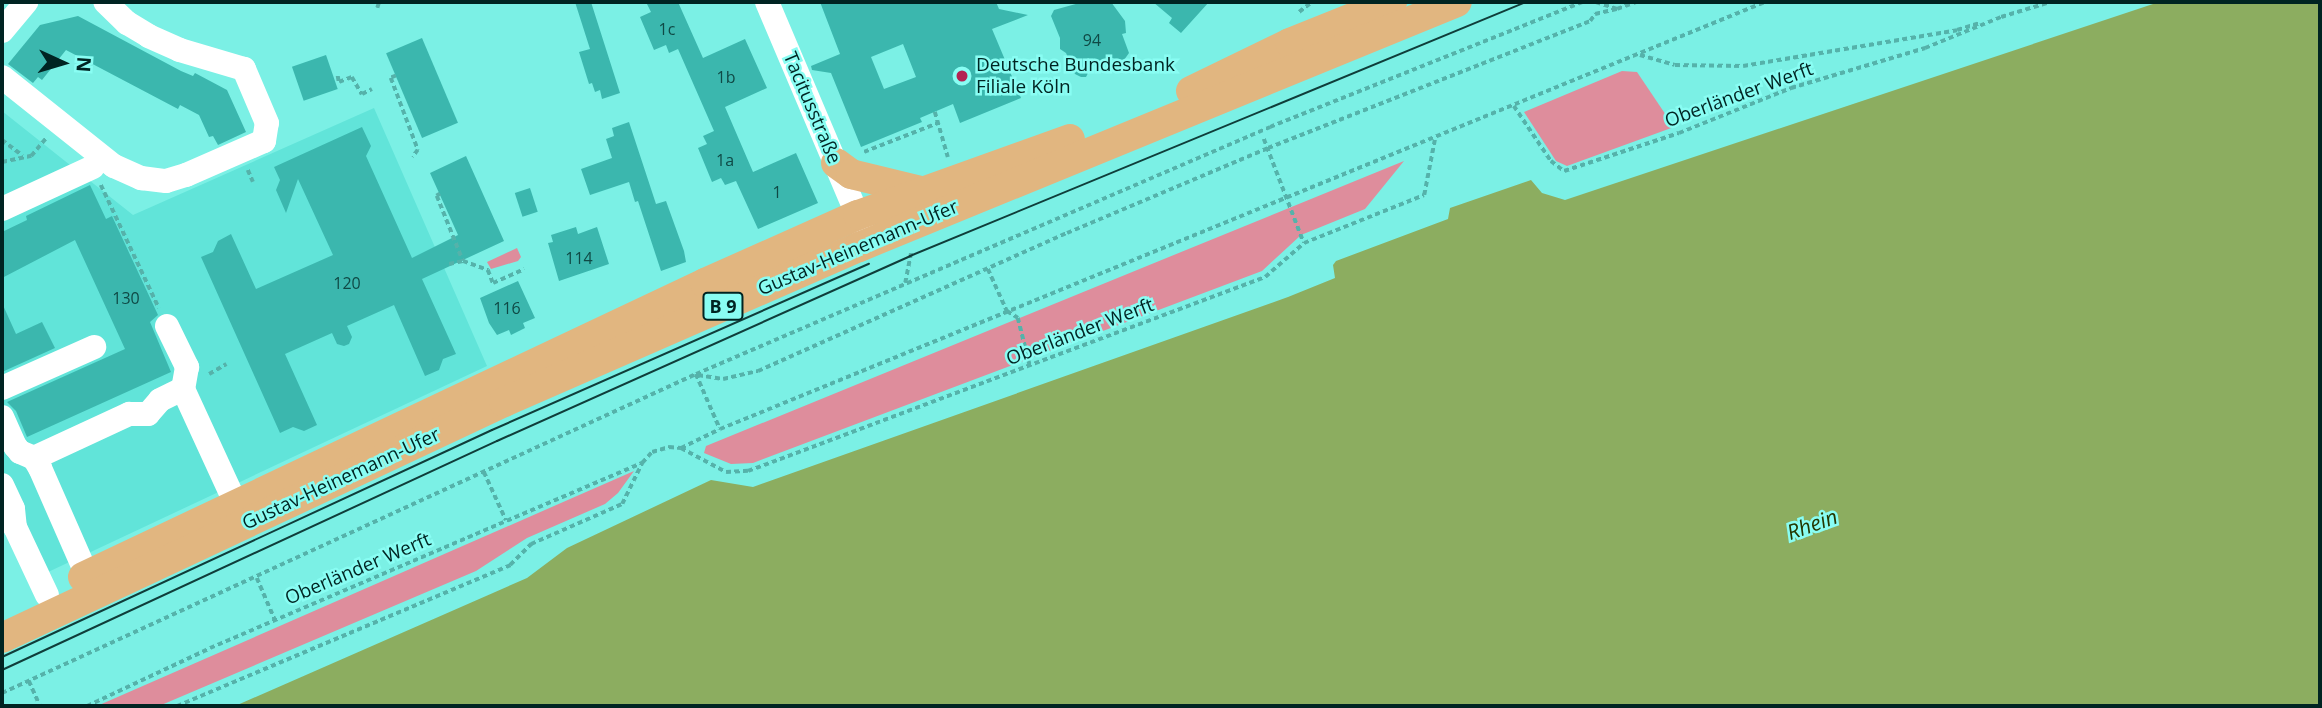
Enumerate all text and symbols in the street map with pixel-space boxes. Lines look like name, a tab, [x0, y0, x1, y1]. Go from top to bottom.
house number: 1c	[659, 19, 675, 39]
north arrow	[28, 28, 98, 98]
house number: 94	[1083, 30, 1101, 50]
street label: Tacitusstraße	[778, 49, 846, 167]
place label: Deutsche Bundesbank Filiale Köln	[976, 54, 1175, 98]
text: N	[70, 56, 97, 73]
street label: Oberländer Werft	[1662, 58, 1816, 132]
house number: 1b	[717, 67, 735, 87]
marker: Deutsche Bundesbank Filiale Köln	[954, 68, 970, 84]
house number: 1a	[716, 150, 734, 170]
house number: 1	[772, 182, 782, 202]
street label: Gustav-Heinemann-Ufer	[754, 195, 962, 301]
house number: 114	[565, 248, 593, 268]
house number: 120	[333, 273, 361, 293]
house number: 130	[112, 288, 140, 308]
road number: B 9	[702, 292, 744, 320]
street label: Oberländer Werft	[1003, 293, 1157, 371]
house number: 116	[493, 298, 521, 318]
street label: Gustav-Heinemann-Ufer	[239, 423, 443, 535]
water label: Rhein	[1783, 503, 1841, 545]
street label: Oberländer Werft	[282, 528, 434, 610]

